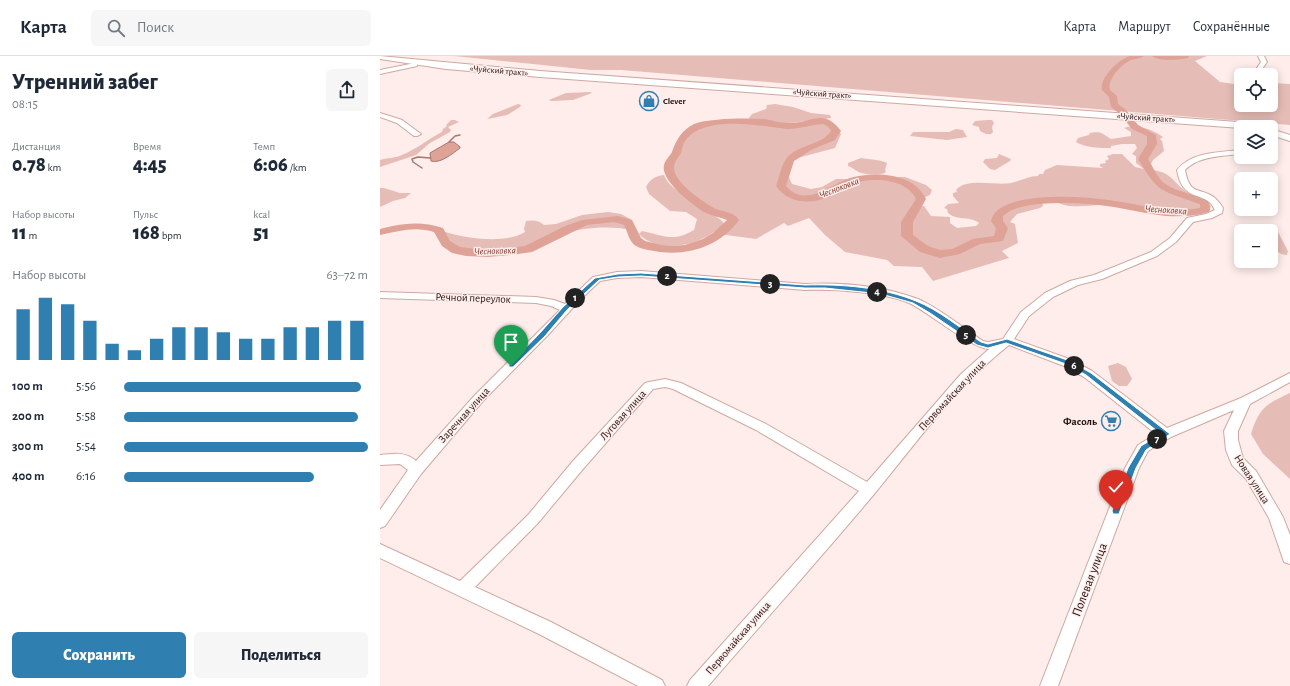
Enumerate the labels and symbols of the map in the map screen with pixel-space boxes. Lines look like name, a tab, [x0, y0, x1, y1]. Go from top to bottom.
street label: «Чуйский тракт»	[469, 64, 529, 78]
street label: «Чуйский тракт»	[792, 87, 852, 101]
shop icon: Clever	[638, 90, 660, 112]
place label: Clever	[663, 97, 686, 106]
street label: «Чуйский тракт»	[1116, 111, 1176, 125]
water label: Чесноковка	[818, 176, 860, 200]
water label: Чесноковка	[1145, 204, 1187, 216]
water label: Чесноковка	[474, 245, 516, 257]
pin: 2	[657, 266, 677, 286]
pin: 3	[760, 274, 780, 294]
pin: 4	[867, 282, 887, 302]
pin: 1	[565, 288, 585, 308]
street label: Речной переулок	[435, 291, 511, 305]
pin	[494, 325, 528, 366]
pin: 5	[956, 325, 976, 345]
pin: 6	[1064, 356, 1084, 376]
street label: Первомайская улица	[916, 357, 988, 433]
street label: Заречная улица	[436, 385, 492, 445]
street label: Луговая улица	[598, 388, 648, 442]
supermarket icon: Фасоль	[1100, 410, 1122, 432]
place label: Фасоль	[1063, 416, 1098, 427]
pin: 7	[1147, 429, 1167, 449]
street label: Новая улица	[1232, 453, 1272, 505]
pin	[1099, 470, 1133, 511]
street label: Полевая улица	[1070, 541, 1110, 619]
street label: Первомайская улица	[703, 599, 773, 677]

